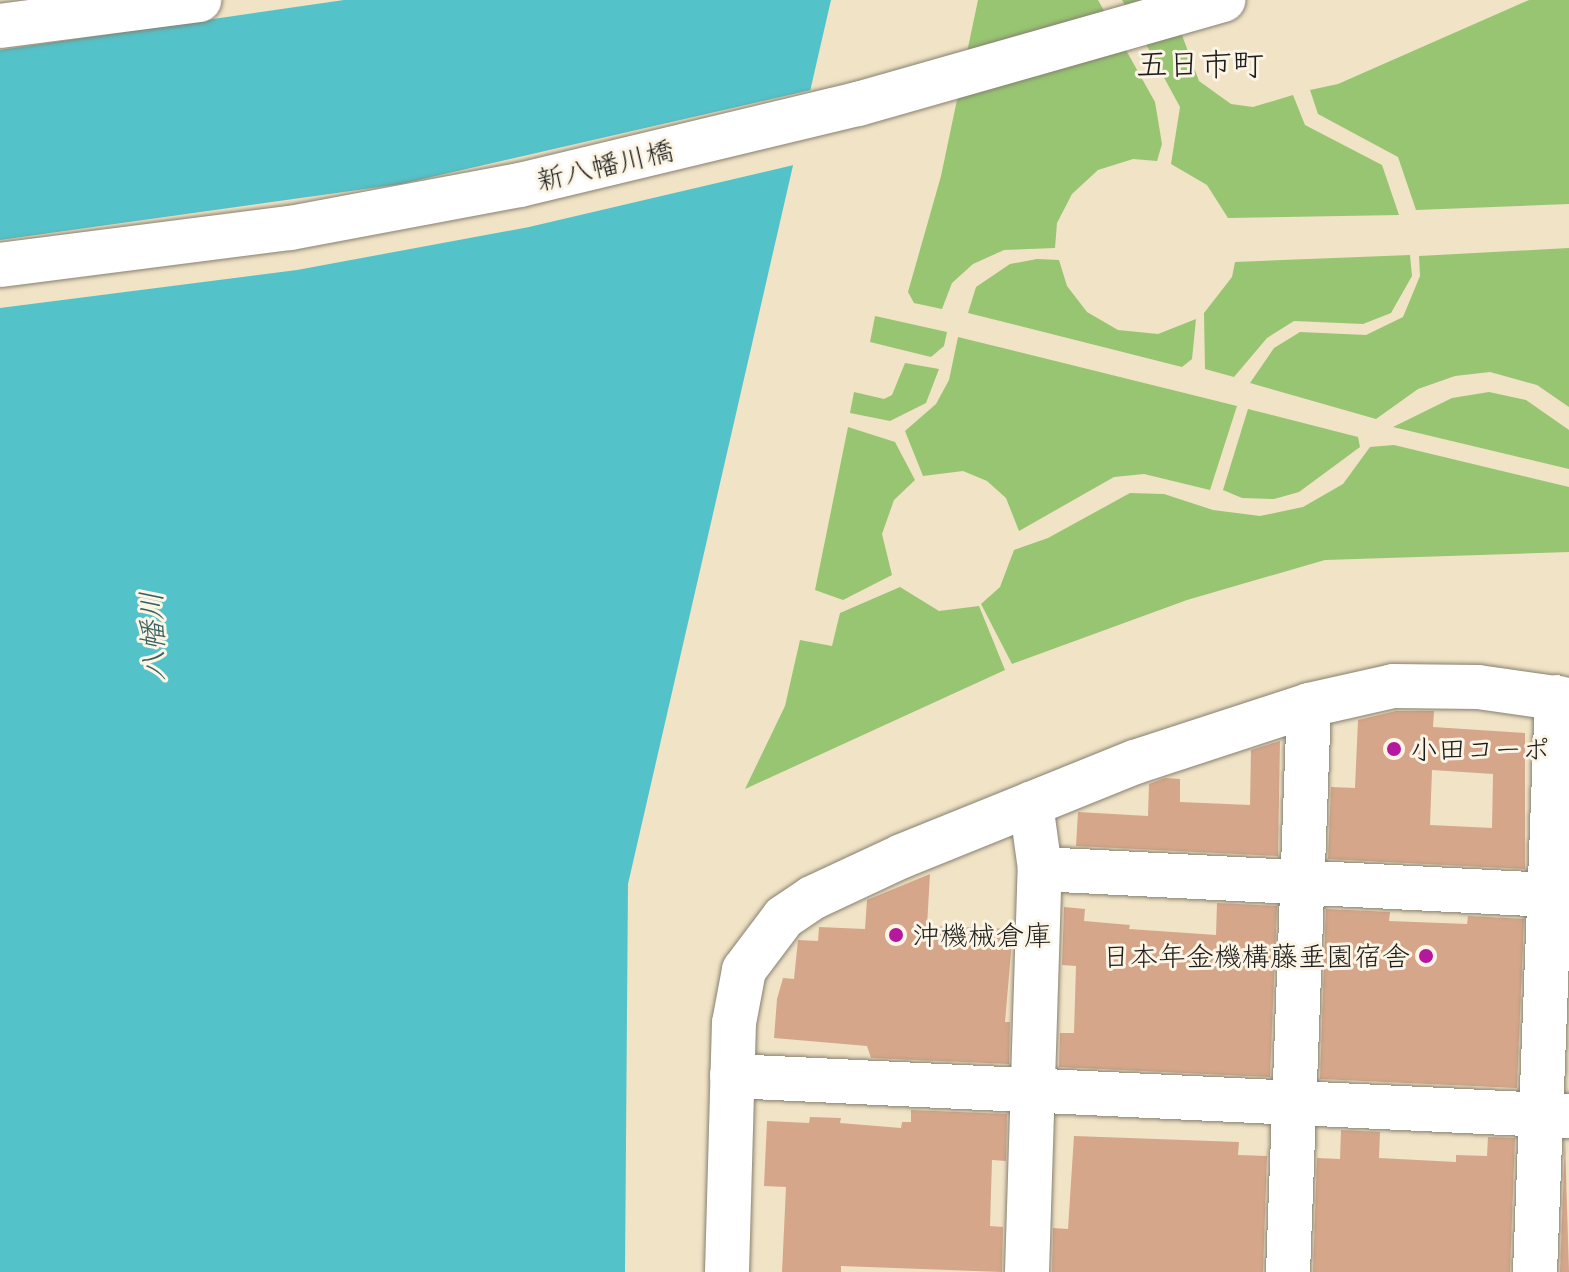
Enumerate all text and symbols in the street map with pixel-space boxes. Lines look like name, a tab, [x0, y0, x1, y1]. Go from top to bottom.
district label: 五日市町	[1136, 45, 1264, 83]
street label: 新八幡川橋	[533, 133, 677, 197]
water label: 八幡川	[133, 590, 173, 682]
place label: 小田コーポ	[1410, 732, 1550, 766]
marker: 小田コーポ	[1385, 740, 1403, 758]
place label: 沖機械倉庫	[912, 918, 1052, 952]
marker: 沖機械倉庫	[887, 926, 905, 944]
place label: 日本年金機構藤垂園宿舎	[1102, 939, 1410, 973]
marker: 日本年金機構藤垂園宿舎	[1417, 947, 1435, 965]

